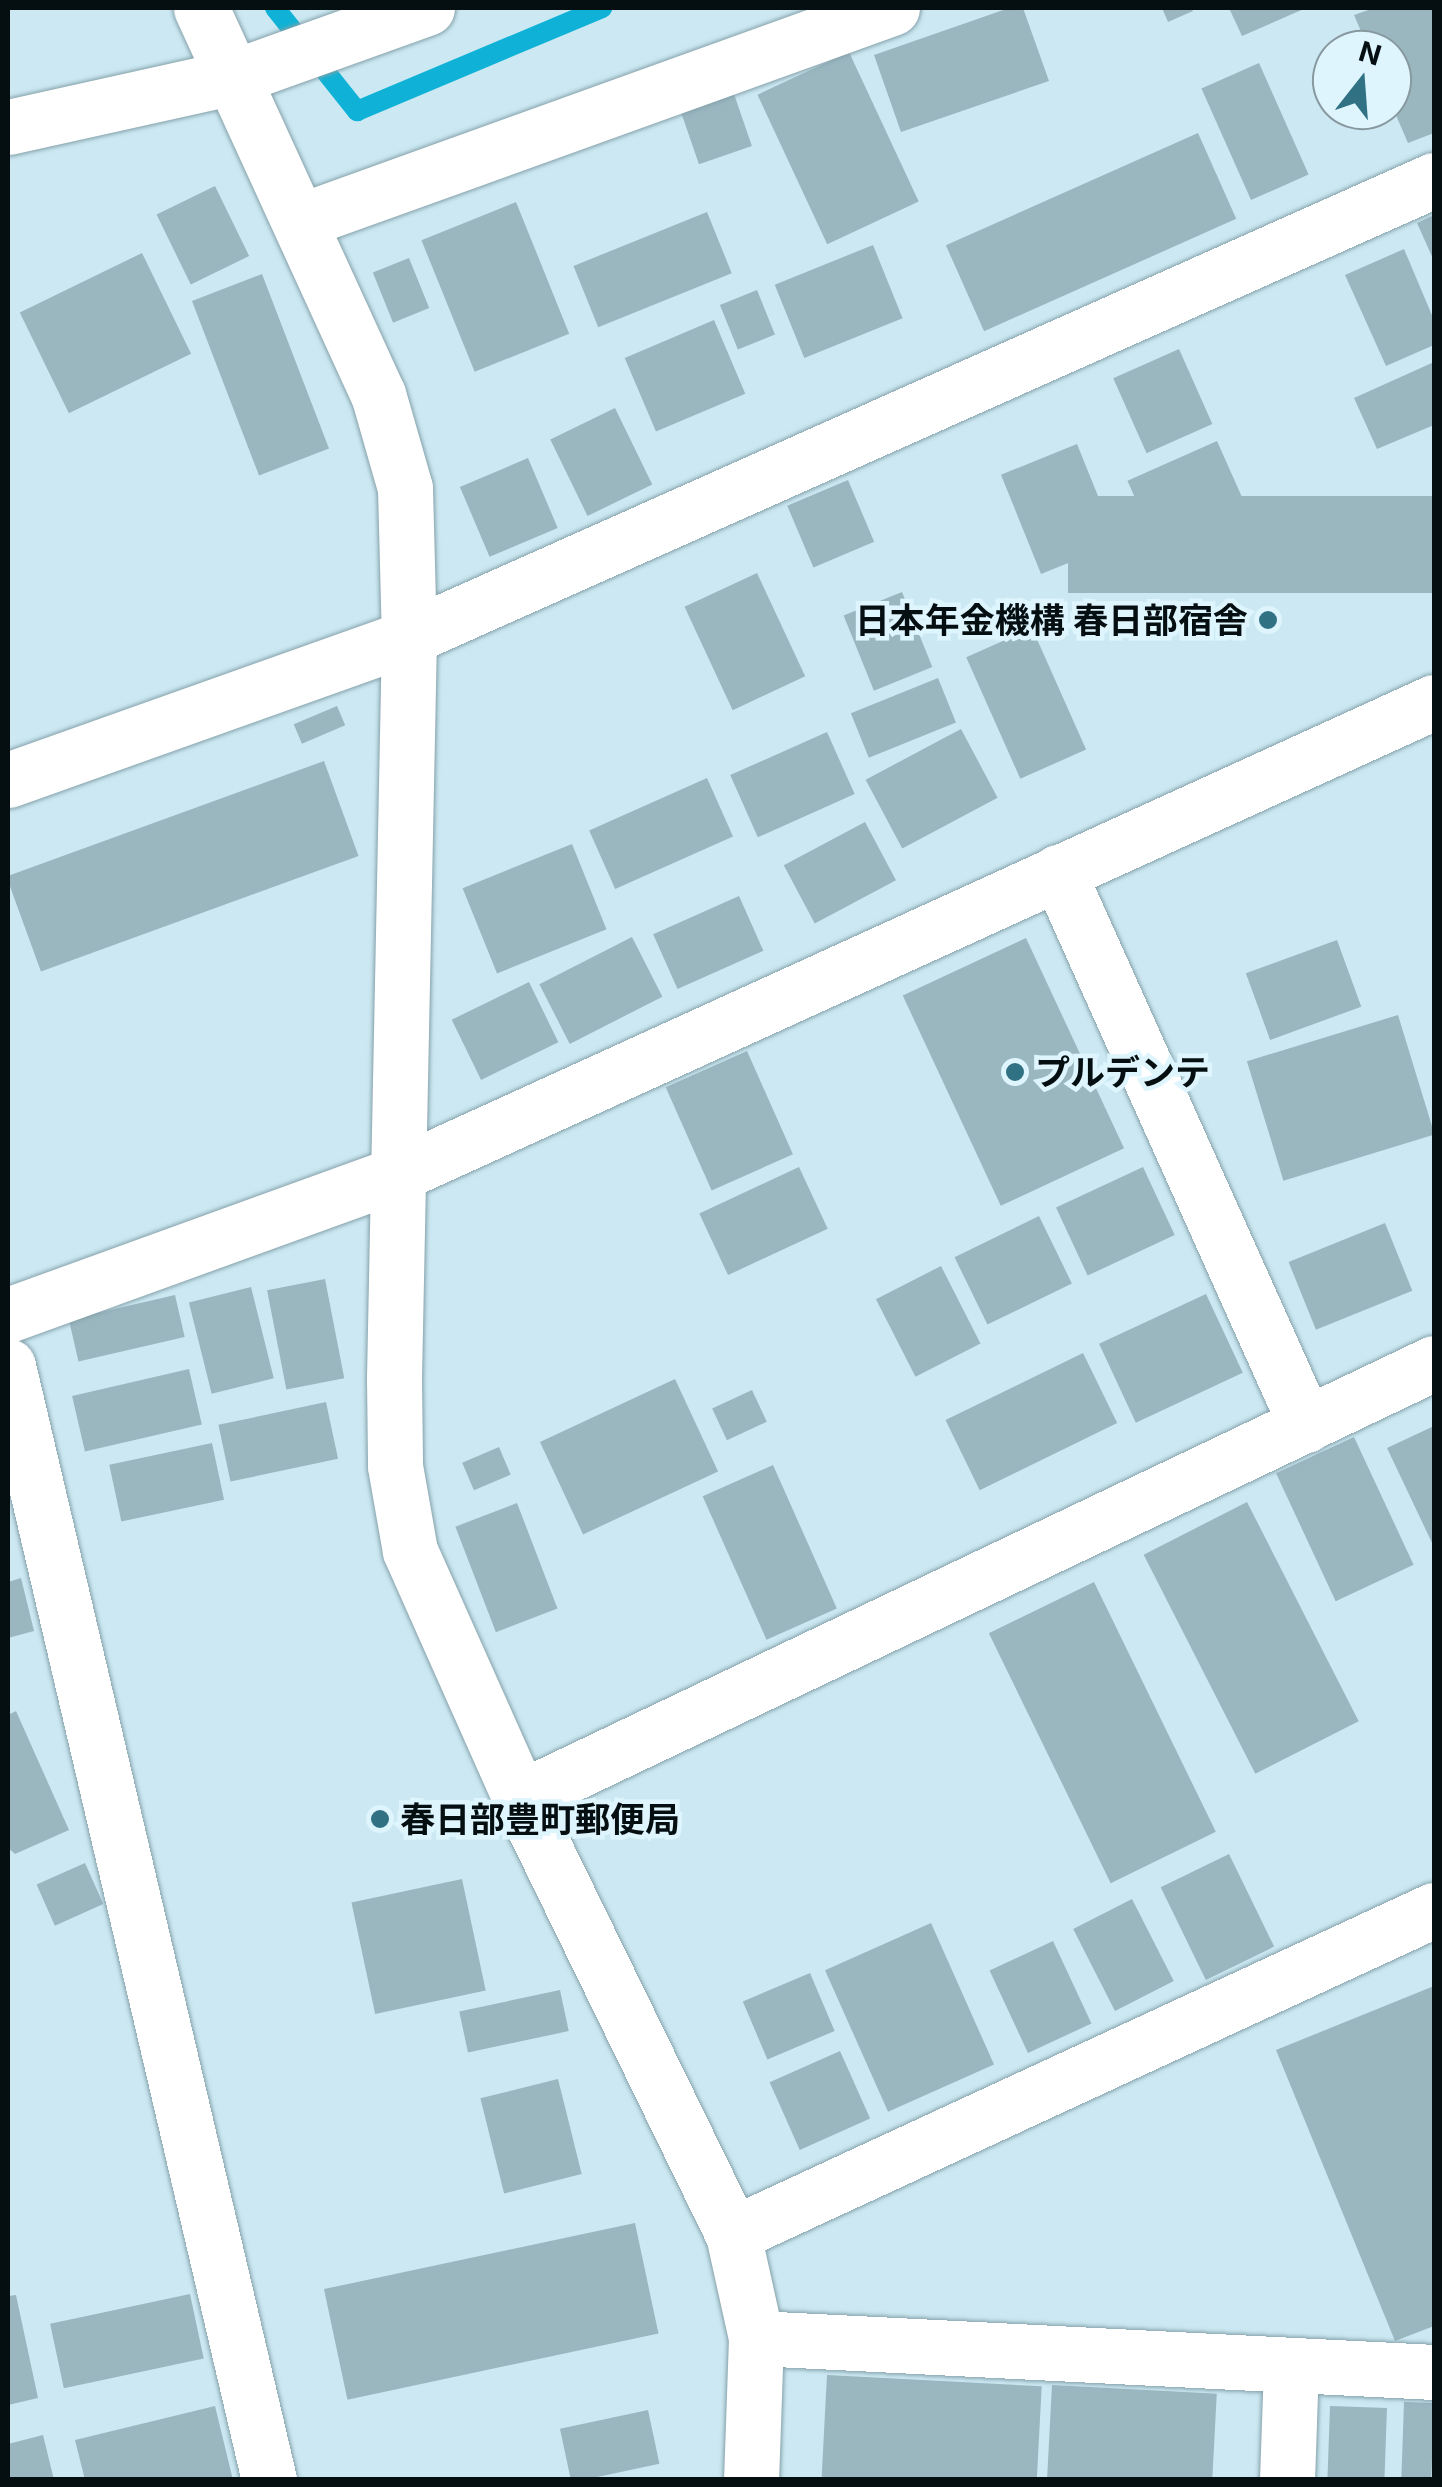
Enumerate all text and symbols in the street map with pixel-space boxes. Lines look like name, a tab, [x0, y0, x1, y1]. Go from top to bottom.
north arrow	[1312, 30, 1412, 130]
text: N	[1355, 34, 1385, 73]
place label: 日本年金機構 春日部宿舎	[855, 599, 1248, 641]
marker: 日本年金機構 春日部宿舎	[1257, 609, 1279, 631]
place label: プルデンテ	[1035, 1051, 1210, 1093]
marker: プルデンテ	[1004, 1061, 1026, 1083]
place label: 春日部豊町郵便局	[400, 1798, 680, 1840]
marker: 春日部豊町郵便局	[369, 1808, 391, 1830]

